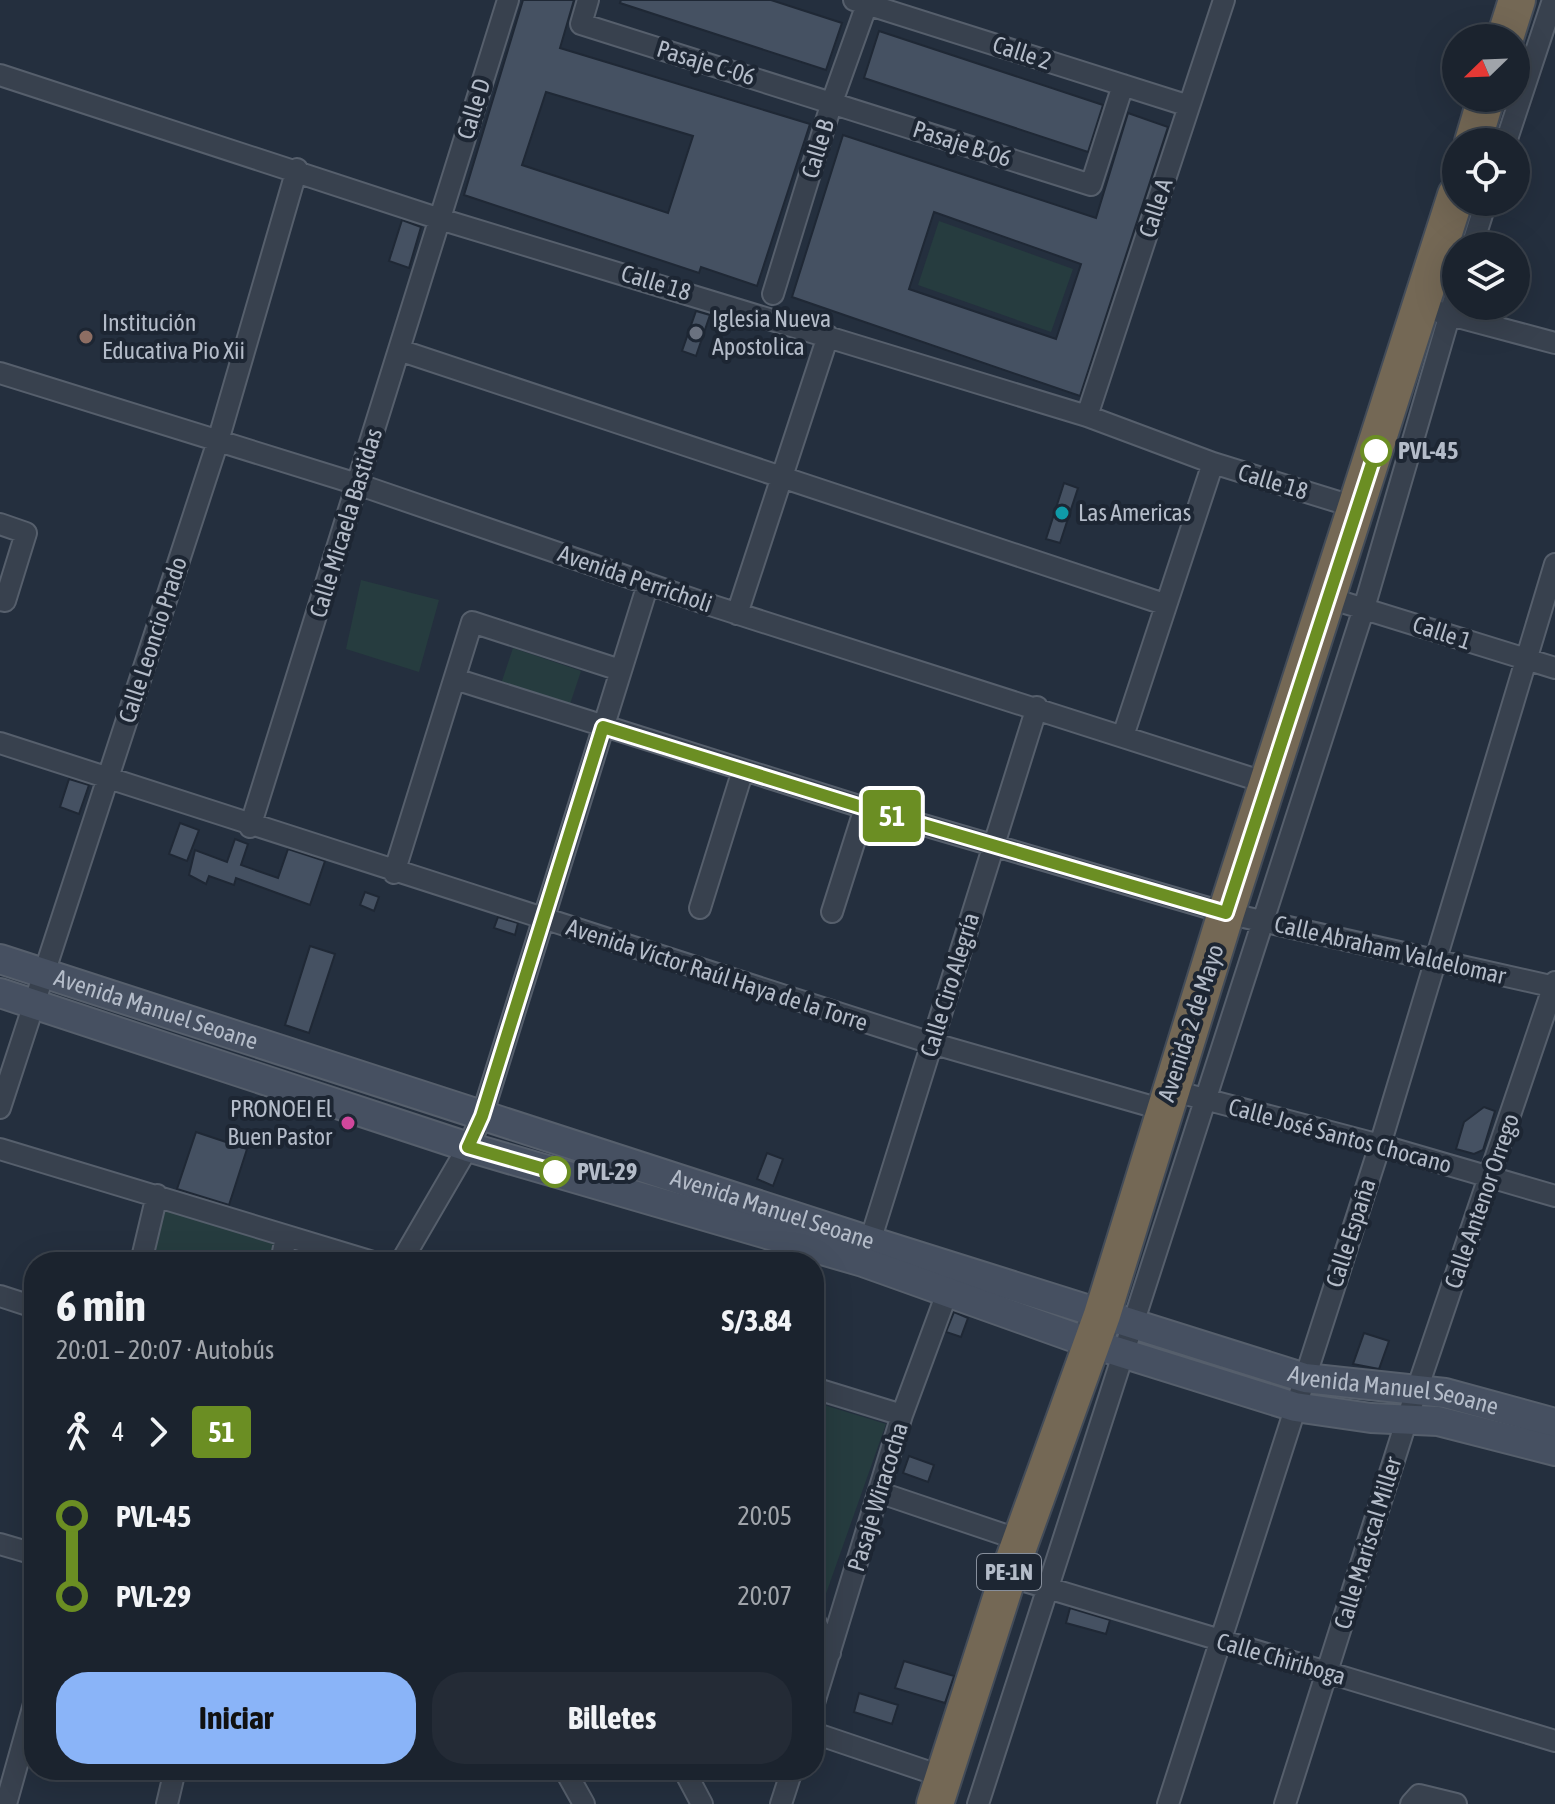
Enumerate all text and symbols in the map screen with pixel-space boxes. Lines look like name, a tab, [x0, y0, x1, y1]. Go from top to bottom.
north arrow	[1442, 24, 1530, 112]
map controls	[1442, 24, 1530, 320]
street label: Calle 2	[989, 30, 1055, 75]
street label: Pasaje C-06	[654, 35, 758, 90]
street label: Calle D	[452, 75, 496, 142]
street label: Pasaje B-06	[910, 115, 1015, 172]
street label: Calle B	[796, 116, 839, 181]
button: locate	[1442, 128, 1530, 216]
street label: Calle A	[1133, 175, 1178, 241]
button: layers	[1442, 232, 1530, 320]
street label: Calle 18	[618, 259, 694, 306]
place label: Iglesia Nueva Apostolica	[712, 305, 831, 360]
place label: Institución Educativa Pio Xii	[102, 309, 245, 364]
marker: Iglesia Nueva Apostolica	[687, 324, 705, 342]
marker: Institución Educativa Pio Xii	[77, 328, 95, 346]
street label: Calle Micaela Bastidas	[304, 425, 387, 621]
marker: PVL-45	[1361, 436, 1391, 466]
place label: PVL-45	[1398, 437, 1458, 464]
street label: Calle 18	[1235, 458, 1311, 505]
place label: Las Americas	[1078, 499, 1191, 526]
marker: Las Americas	[1053, 504, 1071, 522]
street label: Avenida Perricholi	[555, 540, 716, 618]
street label: Calle Leoncio Prado	[113, 554, 192, 726]
street label: Calle 1	[1409, 610, 1475, 655]
line badge: 51	[856, 790, 928, 842]
text: 51	[879, 800, 905, 832]
street label: Calle Ciro Alegría	[915, 909, 984, 1060]
street label: Calle Abraham Valdelomar	[1272, 910, 1509, 989]
street label: Avenida Víctor Raúl Haya de la Torre	[563, 913, 871, 1036]
street label: Avenida 2 de Mayo	[1152, 941, 1229, 1105]
street label: Avenida Manuel Seoane	[51, 964, 261, 1055]
street label: Calle José Santos Chocano	[1226, 1093, 1454, 1178]
place label: PRONOEI El Buen Pastor	[227, 1095, 333, 1150]
street label: Calle Antenor Orrego	[1439, 1110, 1524, 1292]
marker: PRONOEI El Buen Pastor	[339, 1114, 357, 1132]
marker: PVL-29	[540, 1157, 570, 1187]
place label: PVL-29	[577, 1158, 637, 1185]
street label: Avenida Manuel Seoane	[667, 1163, 878, 1254]
street label: Calle España	[1320, 1175, 1381, 1291]
text: 6 min	[56, 1280, 146, 1330]
text: S/3.84	[722, 1303, 792, 1337]
text: 20:01 – 20:07 · Autobús	[56, 1335, 274, 1365]
street label: Avenida Manuel Seoane	[1285, 1360, 1501, 1420]
icon: walk	[56, 1410, 100, 1454]
icon: forward	[136, 1410, 180, 1454]
text: 51	[208, 1416, 235, 1448]
text: 4	[112, 1417, 124, 1447]
street label: Pasaje Wiracocha	[842, 1419, 913, 1575]
street label: Calle Mariscal Miller	[1328, 1453, 1407, 1632]
text: PVL-45	[116, 1499, 191, 1533]
text: 20:05	[737, 1501, 792, 1531]
road number: PE-1N	[977, 1554, 1041, 1590]
text: PVL-29	[116, 1579, 191, 1613]
text: 20:07	[737, 1581, 792, 1611]
street label: Calle Chiriboga	[1214, 1627, 1349, 1690]
button: Iniciar	[56, 1672, 416, 1764]
button: Billetes	[432, 1672, 792, 1764]

